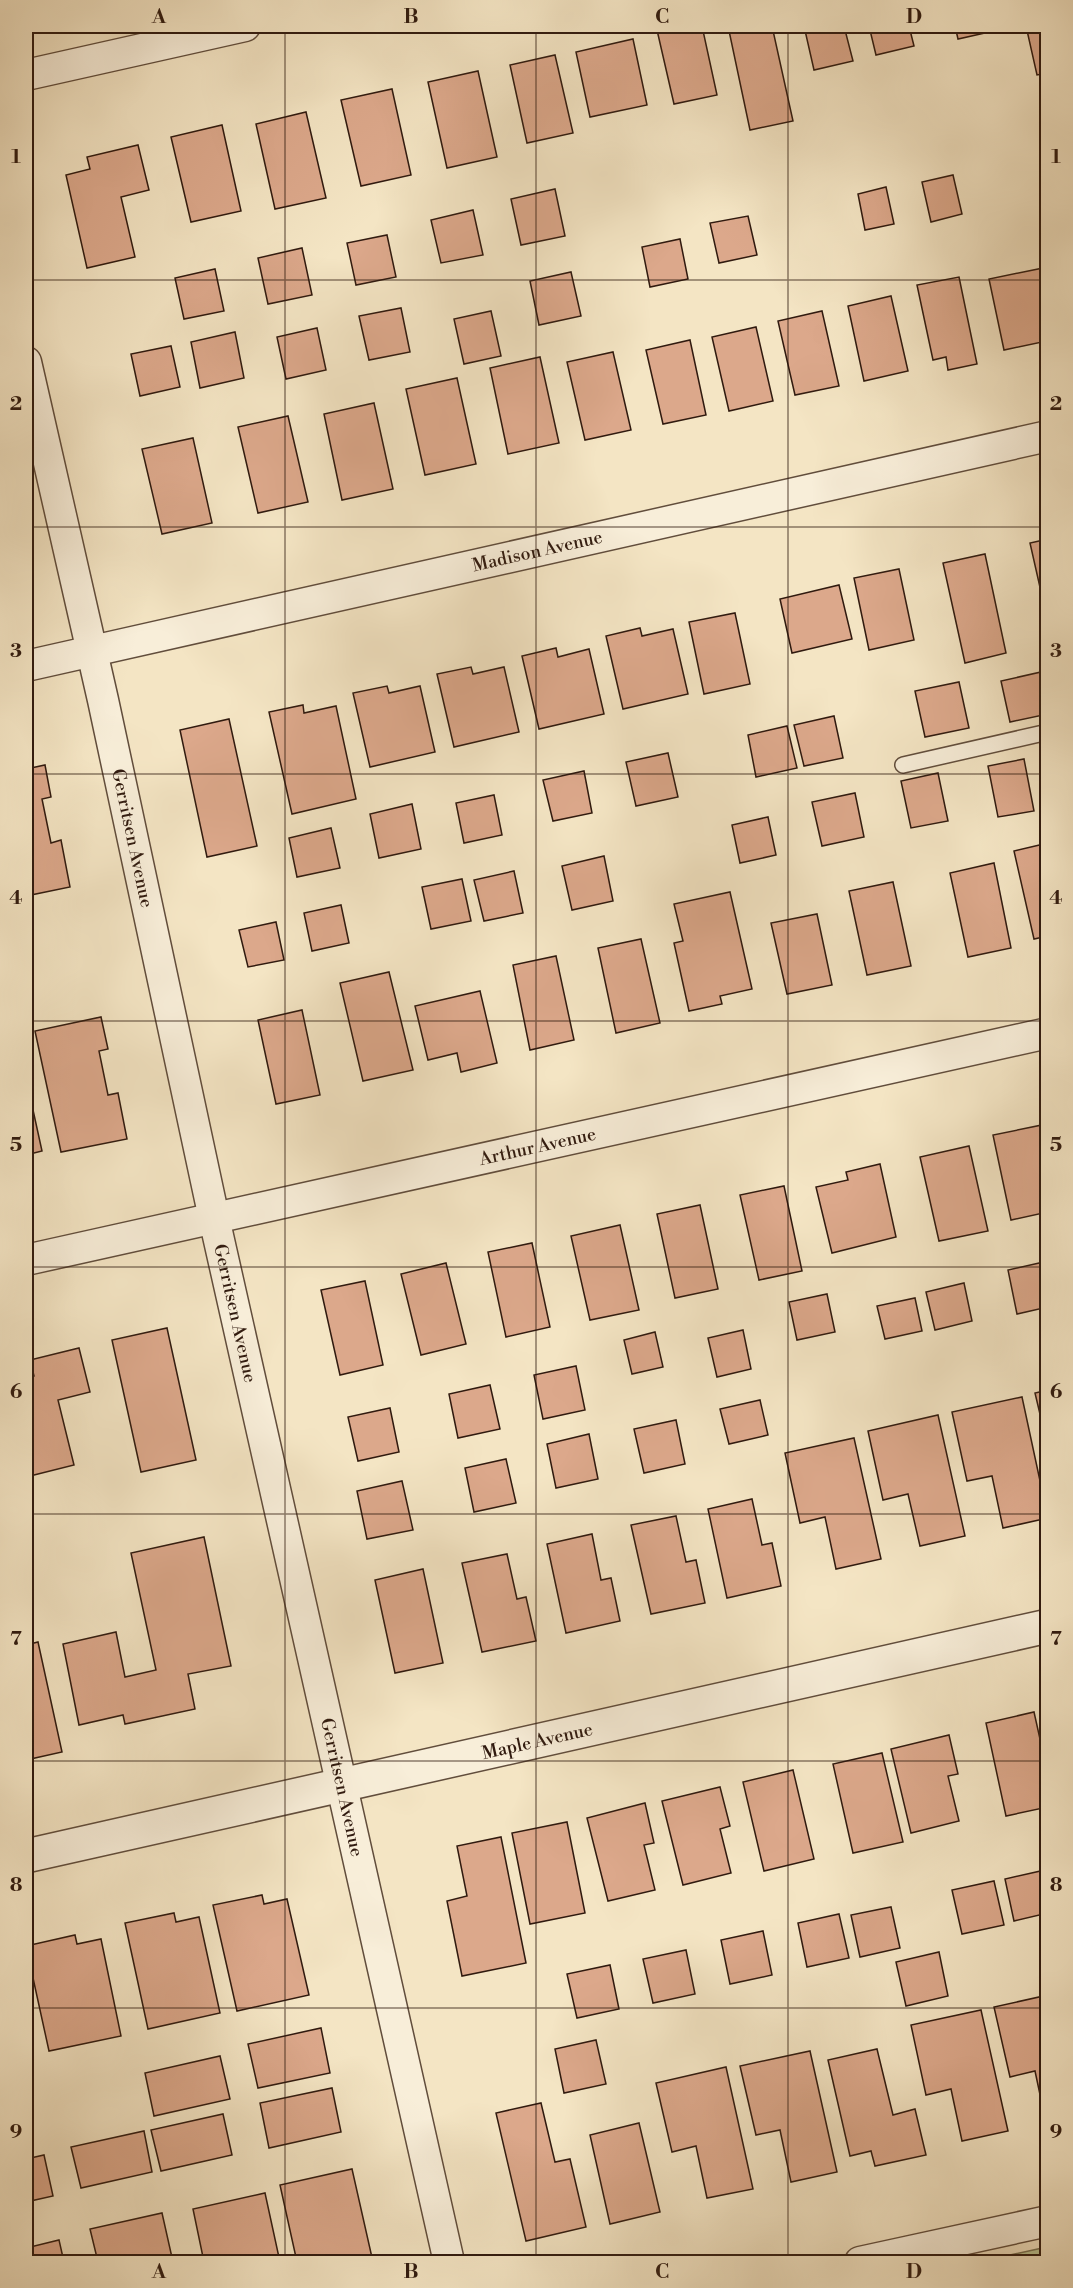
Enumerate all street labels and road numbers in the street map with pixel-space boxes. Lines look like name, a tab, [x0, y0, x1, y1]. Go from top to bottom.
street label: Madison Avenue	[470, 525, 605, 577]
street label: Gerritsen Avenue	[107, 767, 159, 910]
street label: Arthur Avenue	[476, 1122, 598, 1171]
street label: Gerritsen Avenue	[209, 1242, 262, 1385]
street label: Gerritsen Avenue	[315, 1716, 369, 1859]
street label: Maple Avenue	[480, 1717, 595, 1765]

